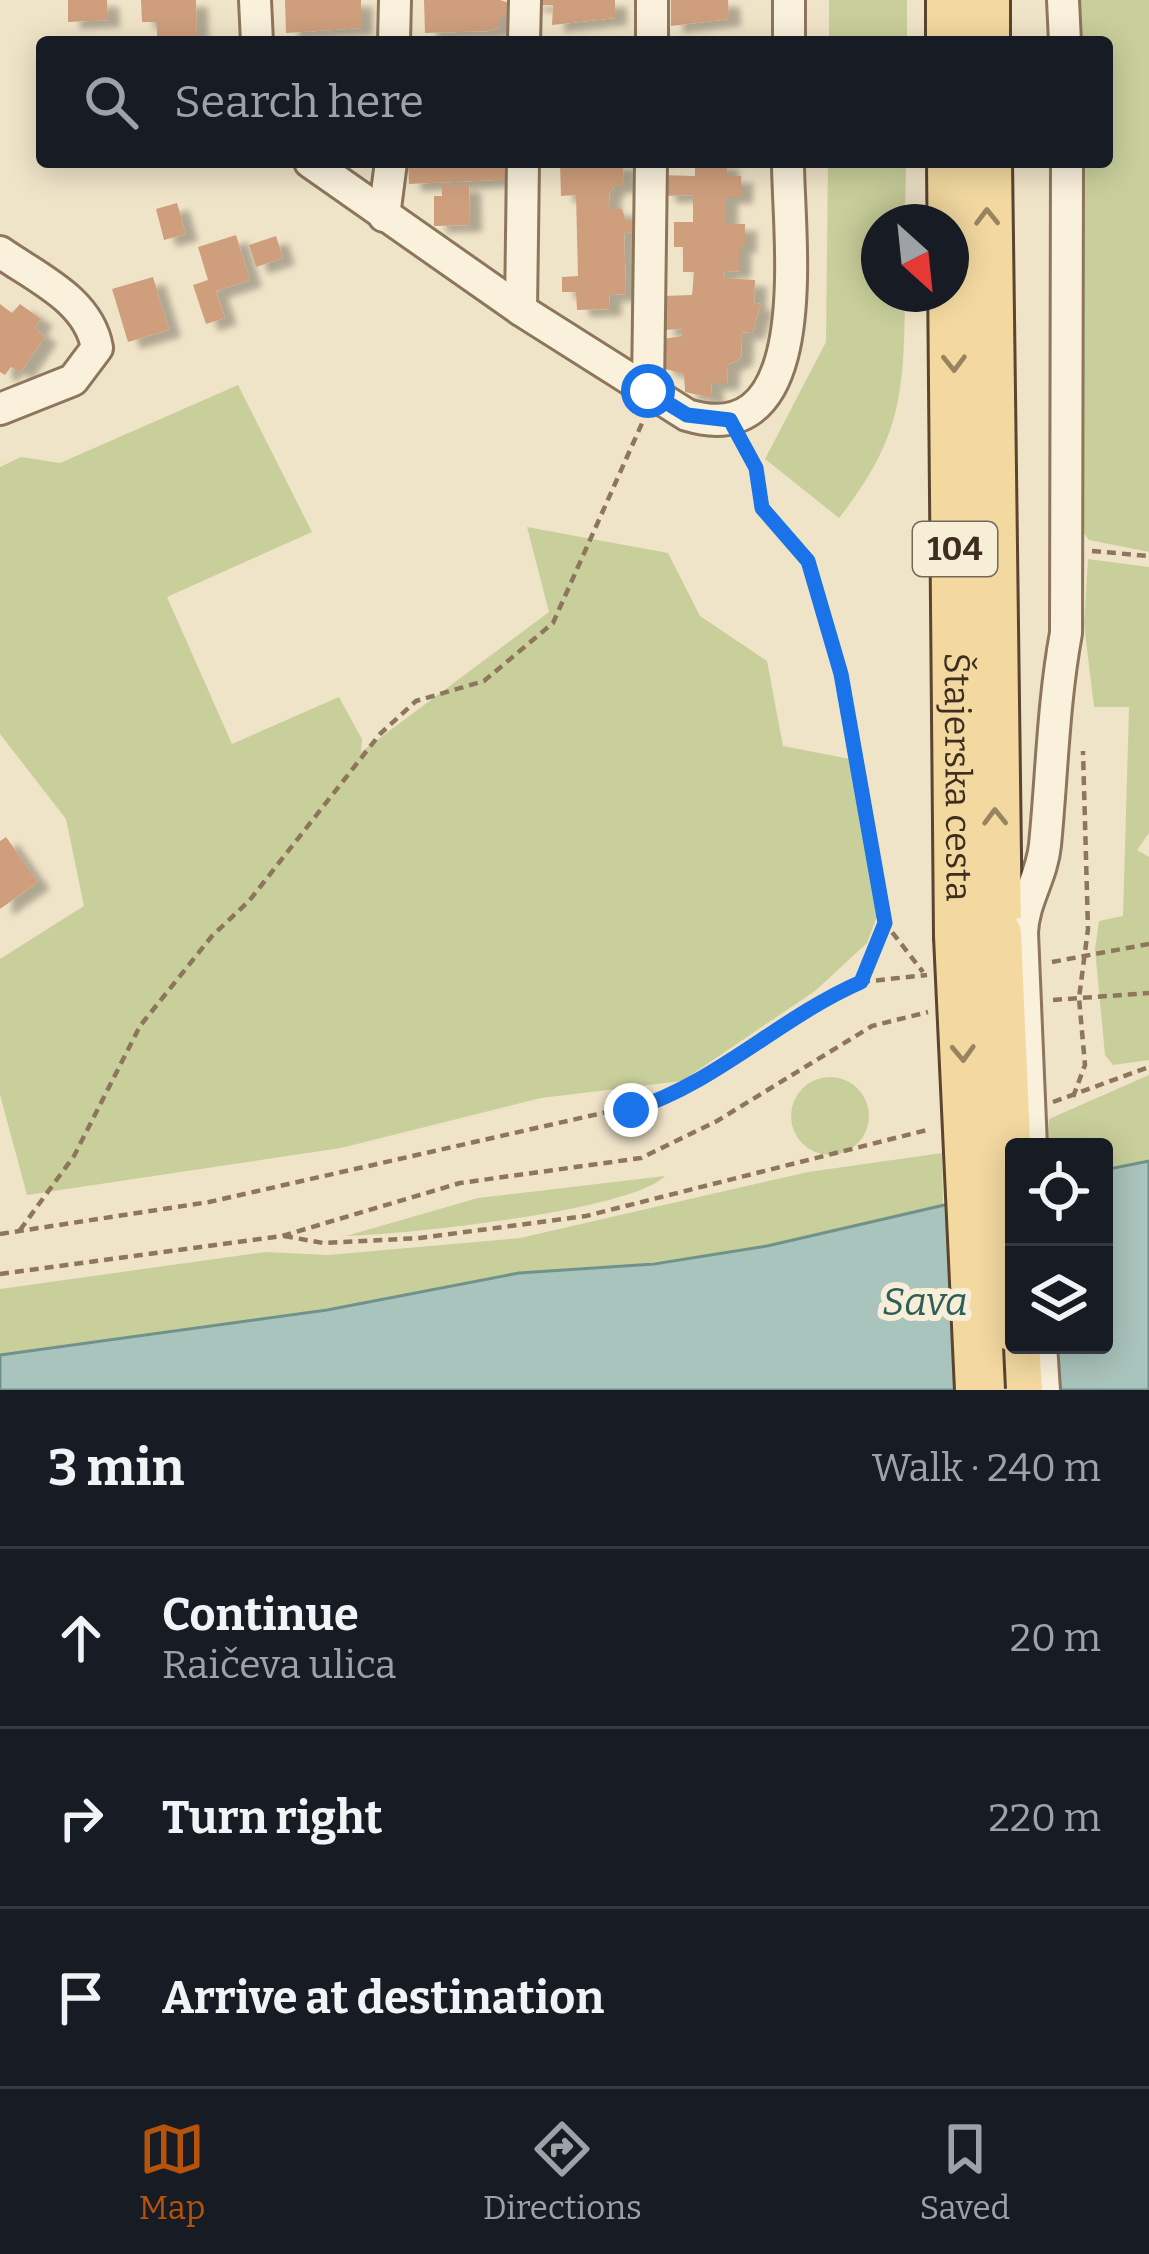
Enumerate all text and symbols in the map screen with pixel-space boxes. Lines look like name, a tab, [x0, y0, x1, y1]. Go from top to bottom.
search box	[36, 36, 1113, 168]
icon: search	[78, 69, 144, 135]
text: Search here	[174, 75, 424, 129]
north arrow	[861, 204, 969, 312]
one-way arrow	[975, 207, 1001, 226]
one-way arrow	[941, 355, 967, 373]
route start	[621, 364, 675, 418]
road number: 104	[913, 522, 997, 576]
street label: Štajerska cesta	[934, 652, 981, 902]
one-way arrow	[982, 807, 1008, 825]
one-way arrow	[950, 1044, 976, 1063]
route end	[604, 1083, 658, 1137]
map controls	[1005, 1138, 1113, 1354]
button: locate	[1005, 1138, 1113, 1246]
button: layers	[1005, 1246, 1113, 1354]
water label: Sava	[882, 1279, 968, 1325]
text: 3 min	[48, 1437, 184, 1499]
text: Walk · 240 m	[872, 1445, 1101, 1491]
text: Continue	[162, 1588, 359, 1642]
icon: ahead	[48, 1605, 114, 1671]
text: 20 m	[1010, 1615, 1101, 1661]
text: Raičeva ulica	[162, 1642, 396, 1688]
icon: right	[48, 1785, 114, 1851]
text: Turn right	[162, 1791, 382, 1845]
text: 220 m	[989, 1795, 1101, 1841]
icon: arrive	[48, 1965, 114, 2031]
text: Arrive at destination	[162, 1971, 604, 2025]
tab: Map	[139, 2116, 205, 2228]
tab: Directions	[483, 2116, 642, 2228]
tab: Saved	[920, 2116, 1010, 2228]

